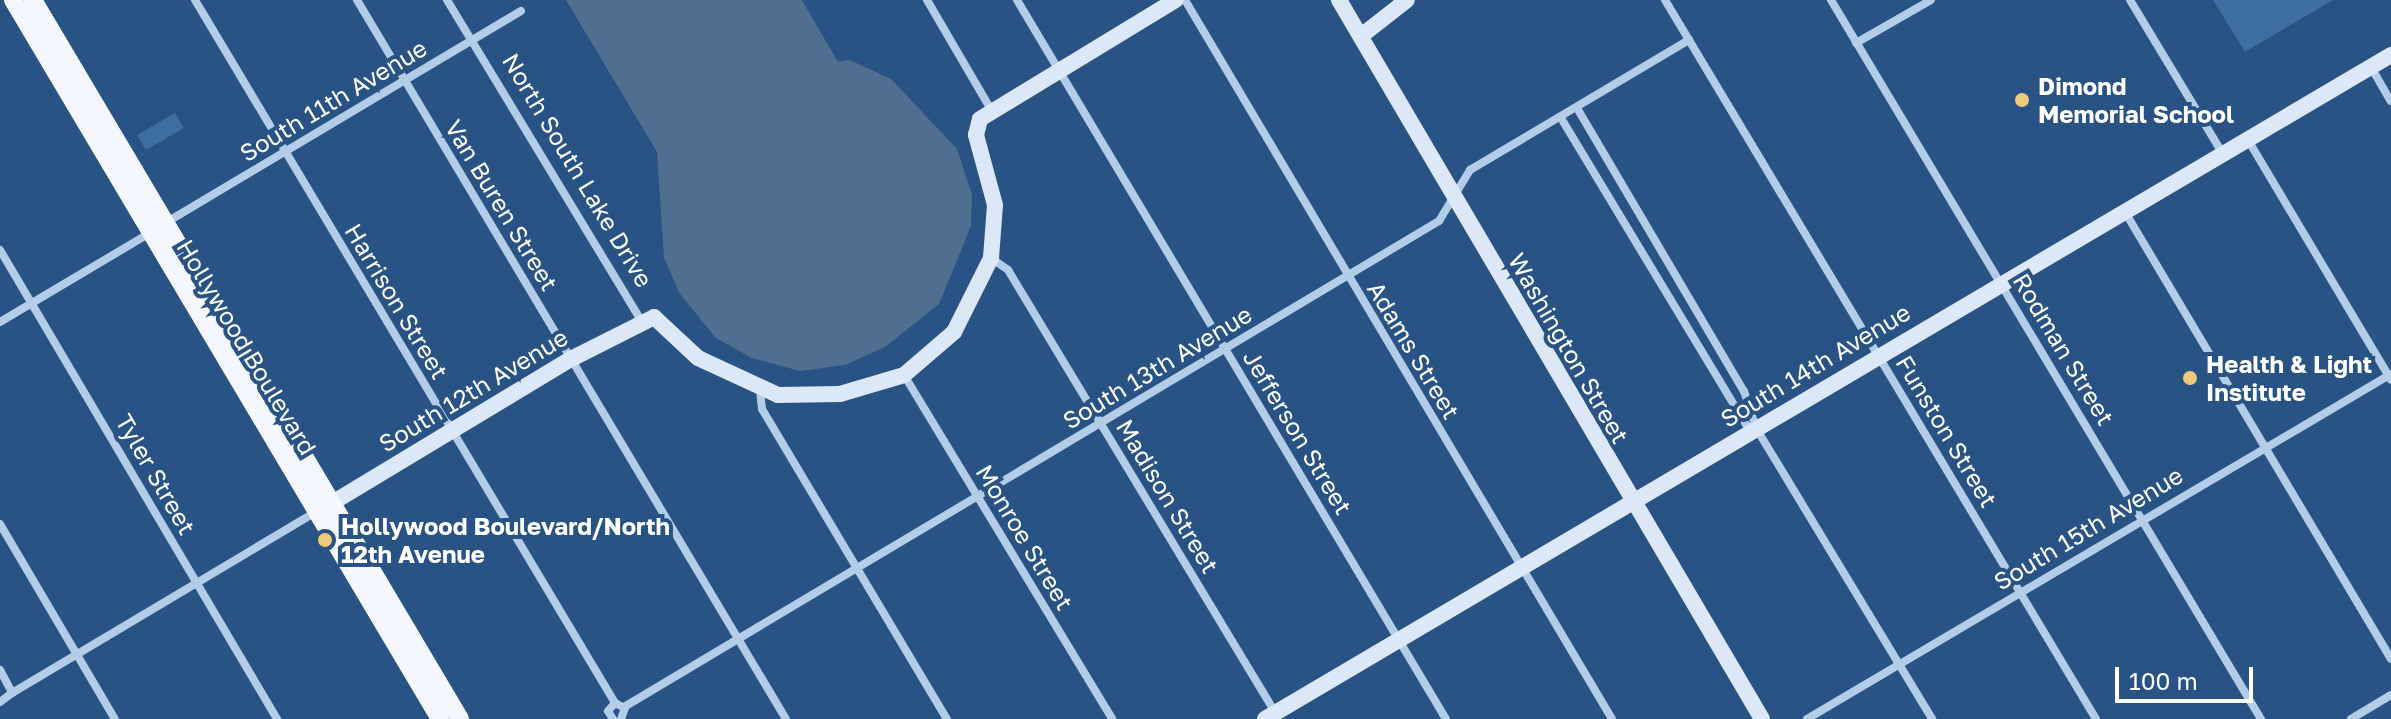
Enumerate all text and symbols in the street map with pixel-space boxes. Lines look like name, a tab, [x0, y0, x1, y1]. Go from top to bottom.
street label: South 11th Avenue	[234, 33, 432, 167]
street label: North South Lake Drive	[497, 48, 659, 292]
place label: Dimond Memorial School	[2038, 72, 2234, 128]
marker: Dimond Memorial School	[2013, 91, 2031, 109]
street label: Van Buren Street	[440, 114, 564, 296]
street label: Harrison Street	[339, 218, 455, 384]
street label: Hollywood Boulevard	[171, 234, 323, 460]
street label: Washington Street	[1503, 248, 1635, 448]
street label: Rodman Street	[2007, 268, 2121, 430]
street label: Adams Street	[1362, 276, 1466, 424]
street label: South 14th Avenue	[1715, 297, 1915, 433]
street label: South 13th Avenue	[1057, 299, 1257, 435]
street label: South 12th Avenue	[373, 322, 573, 458]
street label: Jefferson Street	[1238, 345, 1358, 519]
street label: Funston Street	[1890, 350, 2004, 512]
place label: Health & Light Institute	[2206, 350, 2372, 406]
marker: Health & Light Institute	[2181, 369, 2199, 387]
street label: Tyler Street	[110, 409, 202, 539]
street label: Madison Street	[1111, 414, 1225, 578]
street label: Monroe Street	[970, 459, 1080, 615]
street label: South 15th Avenue	[1988, 460, 2188, 596]
place label: Hollywood Boulevard/North 12th Avenue	[341, 512, 670, 568]
marker: Hollywood Boulevard/North 12th Avenue	[316, 531, 334, 549]
scale bar	[2119, 651, 2257, 701]
text: 100 m	[2129, 666, 2198, 695]

